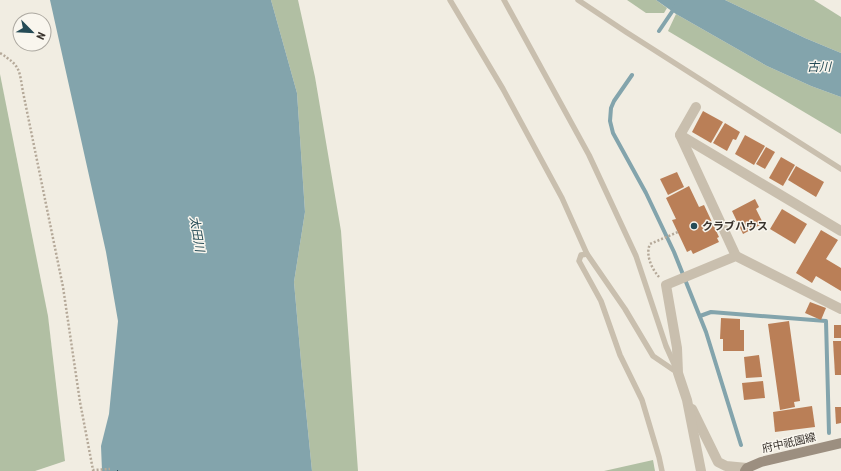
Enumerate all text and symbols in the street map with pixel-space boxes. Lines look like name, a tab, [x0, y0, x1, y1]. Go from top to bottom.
north arrow	[12, 12, 52, 52]
text: N	[33, 30, 48, 42]
water label: 古川	[807, 60, 833, 74]
water label: 太田川	[187, 215, 207, 255]
place label: クラブハウス	[702, 220, 768, 233]
marker: クラブハウス	[689, 221, 699, 231]
street label: 府中祇園線	[761, 430, 817, 456]

